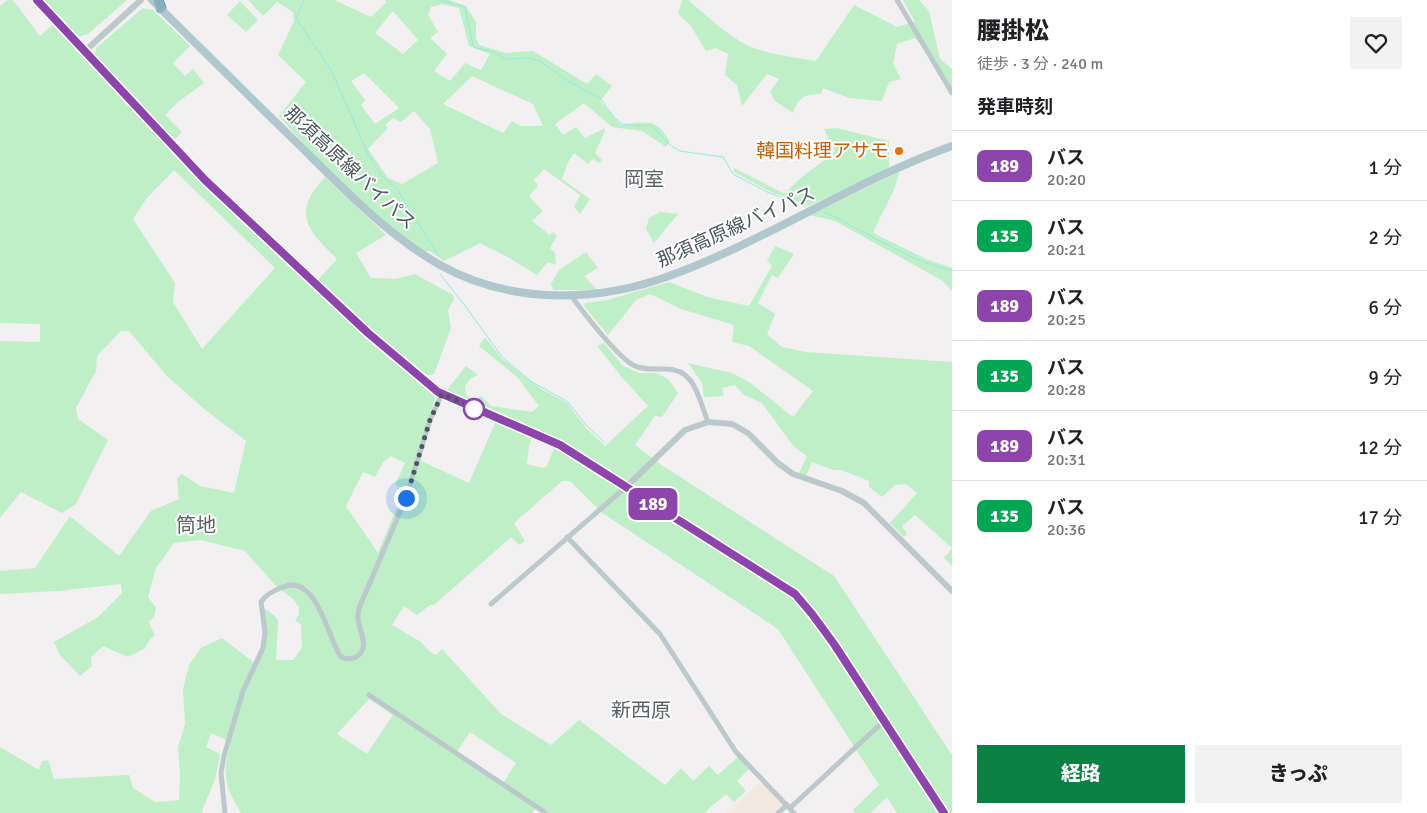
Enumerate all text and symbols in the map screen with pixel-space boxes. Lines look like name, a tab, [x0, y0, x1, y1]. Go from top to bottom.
text: 腰掛松	[977, 16, 1049, 46]
button: heart	[1350, 17, 1402, 69]
text: 徒歩 · 3 分 · 240 m	[977, 54, 1103, 74]
text: 発車時刻	[977, 95, 1053, 119]
street label: 那須高原線バイパス	[279, 101, 421, 235]
place label: 韓国料理アサモ	[756, 139, 889, 163]
marker: 韓国料理アサモ	[893, 145, 905, 157]
text: バス	[1047, 146, 1085, 170]
text: 189	[990, 155, 1019, 177]
text: 1 分	[1369, 156, 1402, 180]
district label: 岡室	[624, 167, 664, 192]
text: 20:20	[1047, 170, 1086, 190]
street label: 那須高原線バイパス	[653, 181, 819, 273]
text: バス	[1047, 216, 1085, 240]
text: 135	[990, 225, 1019, 247]
text: 2 分	[1369, 226, 1402, 250]
text: 20:21	[1047, 240, 1086, 260]
text: バス	[1047, 286, 1085, 310]
text: 189	[990, 295, 1019, 317]
text: 6 分	[1369, 296, 1402, 320]
text: 20:25	[1047, 310, 1086, 330]
text: バス	[1047, 356, 1085, 380]
text: 135	[990, 365, 1019, 387]
text: 9 分	[1369, 366, 1402, 390]
text: 20:28	[1047, 380, 1086, 400]
unlabelled marker	[463, 398, 485, 420]
text: バス	[1047, 426, 1085, 450]
text: 189	[990, 435, 1019, 457]
text: 12 分	[1358, 436, 1402, 460]
text: 20:31	[1047, 450, 1086, 470]
your location	[394, 486, 419, 511]
line badge: 189	[624, 488, 682, 520]
text: 189	[638, 493, 668, 515]
text: バス	[1047, 496, 1085, 520]
text: 135	[990, 505, 1019, 527]
text: 17 分	[1358, 506, 1402, 530]
district label: 筒地	[176, 513, 216, 538]
text: 20:36	[1047, 520, 1086, 540]
district label: 新西原	[611, 698, 671, 723]
button: 経路	[977, 745, 1185, 803]
button: きっぷ	[1195, 745, 1402, 803]

